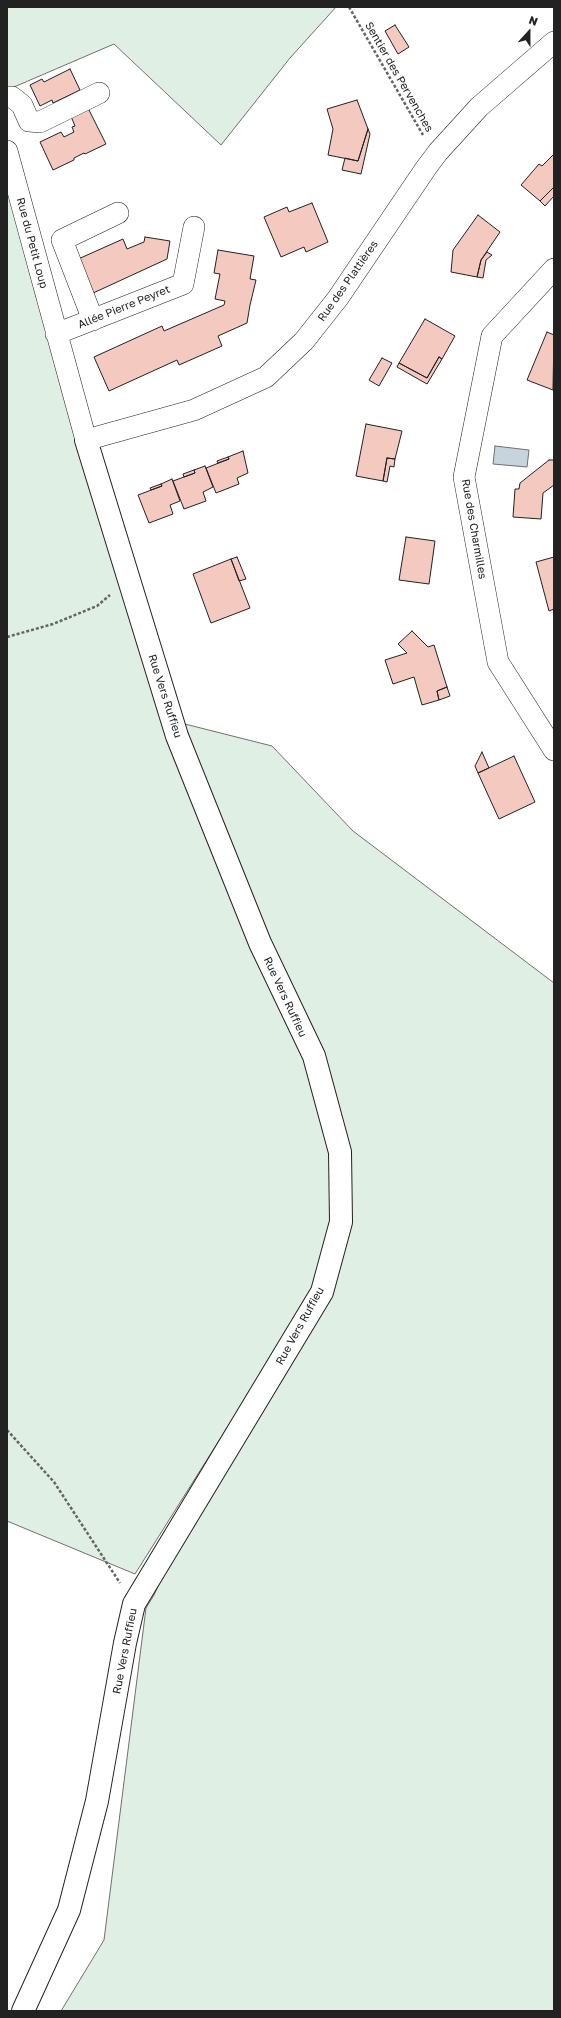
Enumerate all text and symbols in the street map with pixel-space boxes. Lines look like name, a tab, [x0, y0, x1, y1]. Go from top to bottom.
north arrow	[509, 12, 549, 52]
text: N	[527, 13, 540, 28]
street label: Sentier des Pervenches	[362, 20, 436, 134]
street label: Rue du Petit Loup	[14, 196, 50, 290]
street label: Rue des Plattières	[315, 238, 381, 324]
street label: Allée Pierre Peyret	[76, 283, 172, 331]
street label: Rue des Charmilles	[459, 478, 489, 580]
street label: Rue Vers Ruffieu	[145, 653, 185, 739]
street label: Rue Vers Ruffieu	[261, 955, 309, 1039]
street label: Rue Vers Ruffieu	[273, 1285, 327, 1367]
street label: Rue Vers Ruffieu	[110, 1607, 140, 1695]

